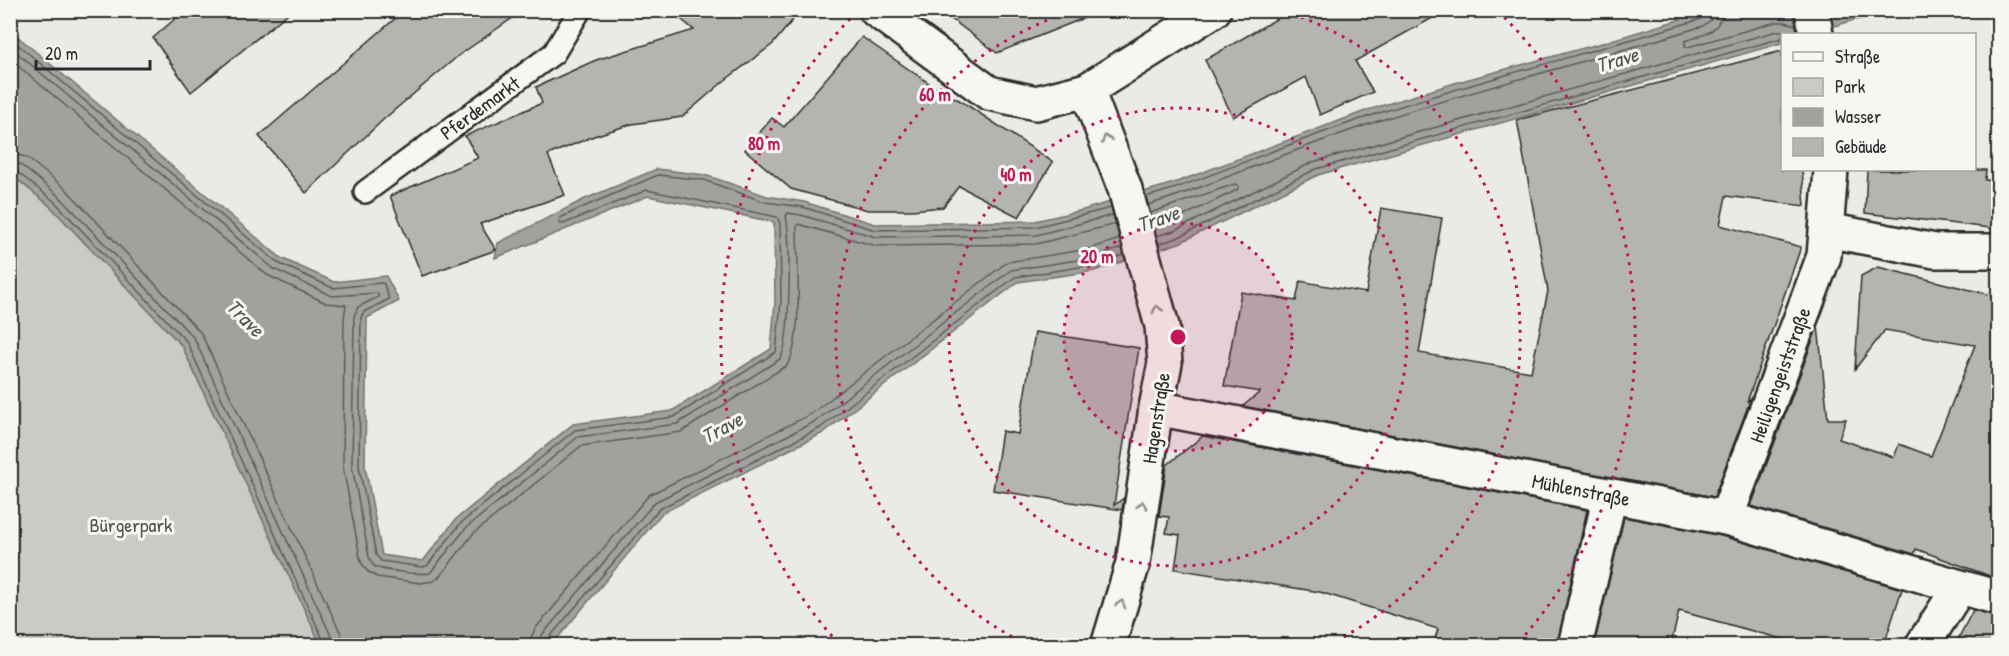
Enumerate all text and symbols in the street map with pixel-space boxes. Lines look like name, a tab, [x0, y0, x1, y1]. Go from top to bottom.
scale bar	[36, 33, 150, 71]
legend	[1781, 33, 1976, 171]
water label: Trave	[1592, 39, 1643, 79]
text: 20 m	[45, 41, 78, 66]
text: Straße	[1835, 44, 1880, 69]
street label: Pferdemarkt	[434, 69, 526, 146]
text: Park	[1835, 74, 1866, 99]
text: 60 m	[919, 82, 951, 107]
text: Wasser	[1835, 104, 1881, 129]
text: 80 m	[748, 131, 780, 156]
text: Gebäude	[1835, 134, 1887, 159]
one-way arrow	[1101, 135, 1113, 146]
text: 40 m	[1000, 162, 1032, 187]
water label: Trave	[1133, 197, 1184, 239]
text: 20 m	[1081, 244, 1113, 269]
water label: Trave	[220, 292, 272, 344]
street label: Heiligengeiststraße	[1743, 303, 1817, 446]
one-way arrow	[1152, 304, 1165, 314]
centre of rings	[1168, 327, 1188, 347]
street label: Hagenstraße	[1135, 370, 1176, 465]
water label: Trave	[696, 404, 749, 450]
street label: Mühlenstraße	[1530, 467, 1632, 512]
one-way arrow	[1135, 501, 1147, 510]
park label: Bürgerpark	[90, 511, 172, 538]
one-way arrow	[1114, 599, 1126, 610]

